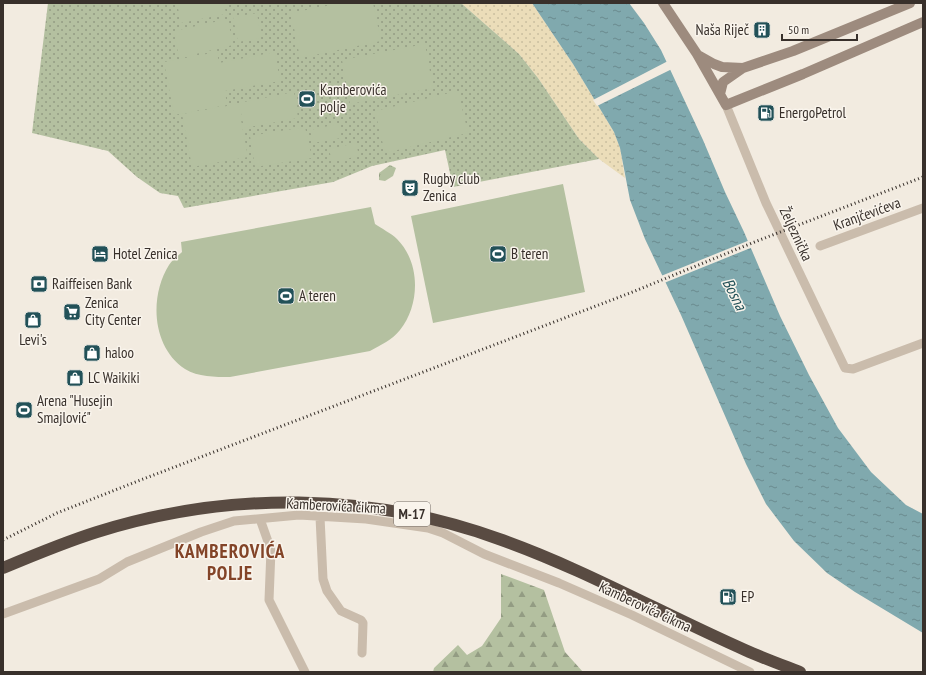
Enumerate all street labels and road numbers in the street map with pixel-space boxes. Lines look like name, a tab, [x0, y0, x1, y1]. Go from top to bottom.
street label: Kranjčevićeva	[831, 193, 903, 234]
street label: Željeznička	[776, 204, 817, 264]
street label: Kamberovića čikma	[286, 493, 386, 518]
road number: M-17	[394, 502, 430, 526]
street label: Kamberovića čikma	[596, 577, 694, 636]

